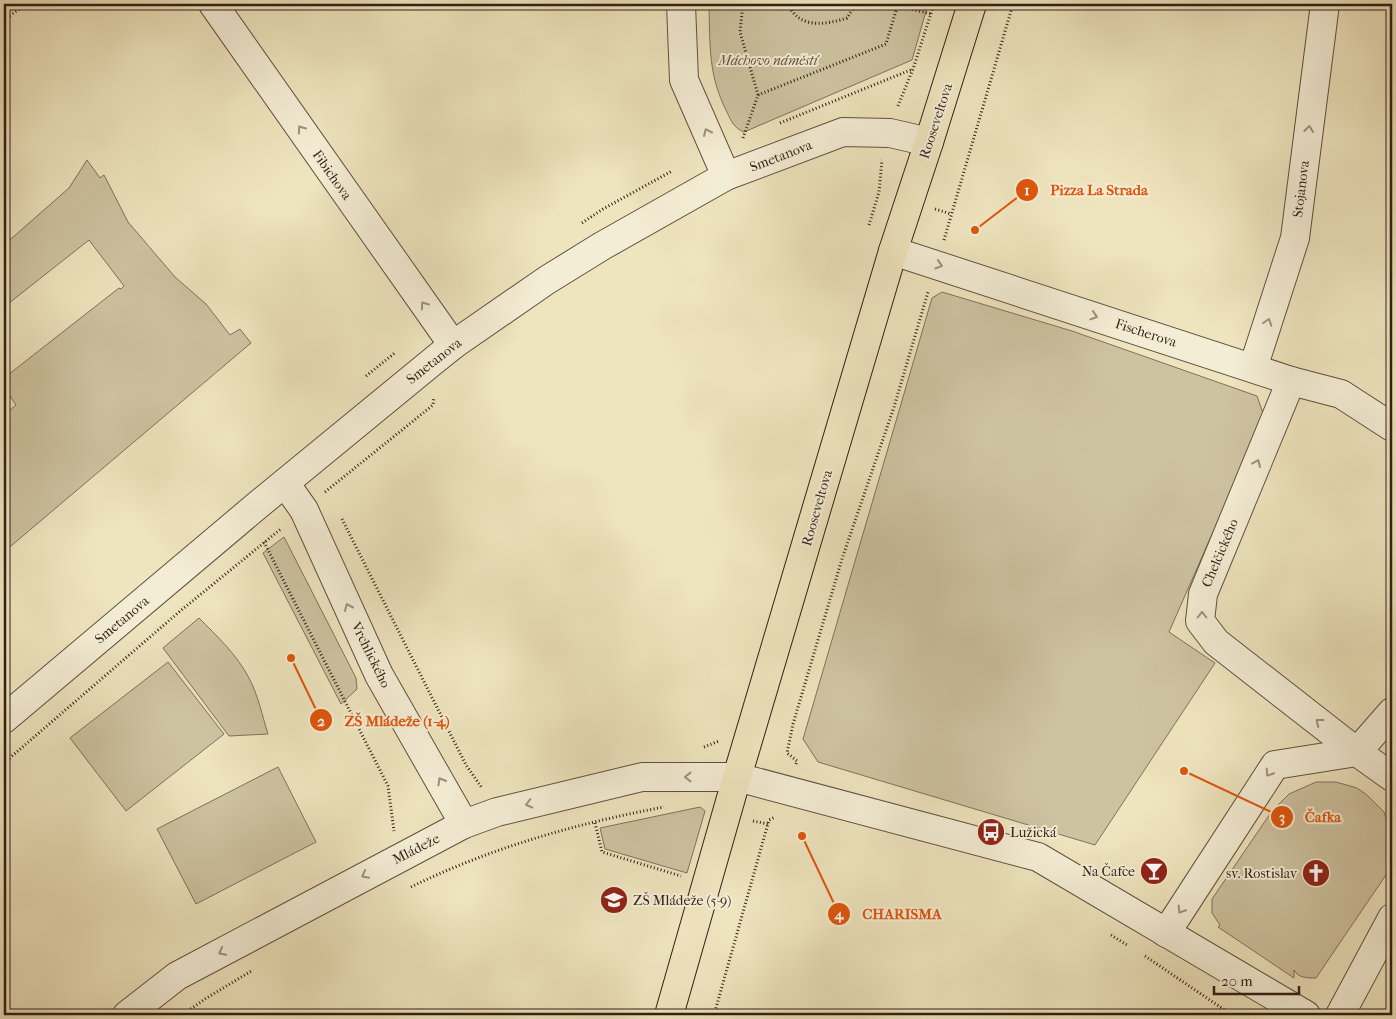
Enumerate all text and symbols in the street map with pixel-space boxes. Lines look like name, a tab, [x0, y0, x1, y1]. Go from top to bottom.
park label: Máchovo náměstí	[717, 52, 821, 69]
street label: Rooseveltova	[916, 80, 956, 161]
one-way arrow	[1303, 125, 1314, 133]
one-way arrow	[298, 126, 307, 135]
one-way arrow	[702, 128, 713, 137]
street label: Smetanova	[747, 136, 815, 176]
street label: Fibichova	[309, 147, 356, 204]
street label: Stojanova	[1289, 159, 1313, 219]
callout: Pizza La Strada	[1015, 175, 1157, 205]
text: 1	[1024, 181, 1030, 199]
text: Pizza La Strada	[1050, 181, 1149, 199]
one-way arrow	[935, 260, 943, 270]
one-way arrow	[421, 302, 430, 311]
one-way arrow	[1089, 310, 1098, 320]
street label: Fischerova	[1113, 315, 1179, 351]
one-way arrow	[1262, 318, 1272, 326]
street label: Smetanova	[403, 334, 465, 388]
one-way arrow	[1251, 459, 1261, 468]
street label: Rooseveltova	[798, 467, 836, 548]
street label: Chelčického	[1198, 516, 1242, 590]
street label: Smetanova	[91, 592, 153, 648]
one-way arrow	[344, 603, 354, 612]
one-way arrow	[1197, 610, 1207, 618]
street label: Vrchlického	[347, 618, 394, 691]
callout: ZŠ Mládeže (1-4)	[309, 705, 459, 735]
text: 2	[317, 712, 325, 730]
text: ZŠ Mládeže (1-4)	[344, 712, 450, 730]
one-way arrow	[1315, 719, 1325, 728]
one-way arrow	[1266, 768, 1276, 777]
one-way arrow	[684, 772, 692, 782]
one-way arrow	[437, 777, 447, 786]
one-way arrow	[525, 798, 534, 809]
callout: Čafka	[1269, 802, 1351, 832]
text: 3	[1279, 808, 1285, 826]
text: Čafka	[1305, 808, 1342, 826]
bus stop icon: Lužická	[976, 817, 1006, 847]
place label: Lužická	[1010, 824, 1057, 841]
street label: Mládeže	[389, 830, 443, 868]
bar icon: Na Čafce	[1139, 856, 1169, 886]
church icon: sv. Rostislav	[1301, 858, 1331, 888]
place label: Na Čafce	[1082, 862, 1135, 880]
place label: sv. Rostislav	[1226, 865, 1298, 882]
one-way arrow	[361, 869, 370, 879]
school or university icon: ZŠ Mládeže (5-9)	[599, 885, 629, 915]
place label: ZŠ Mládeže (5-9)	[633, 891, 731, 909]
callout: CHARISMA	[827, 899, 951, 929]
one-way arrow	[1178, 904, 1187, 913]
text: 4	[834, 905, 845, 923]
text: CHARISMA	[862, 905, 943, 923]
one-way arrow	[218, 946, 227, 956]
scale bar	[1214, 964, 1298, 996]
text: 20 m	[1221, 972, 1253, 990]

